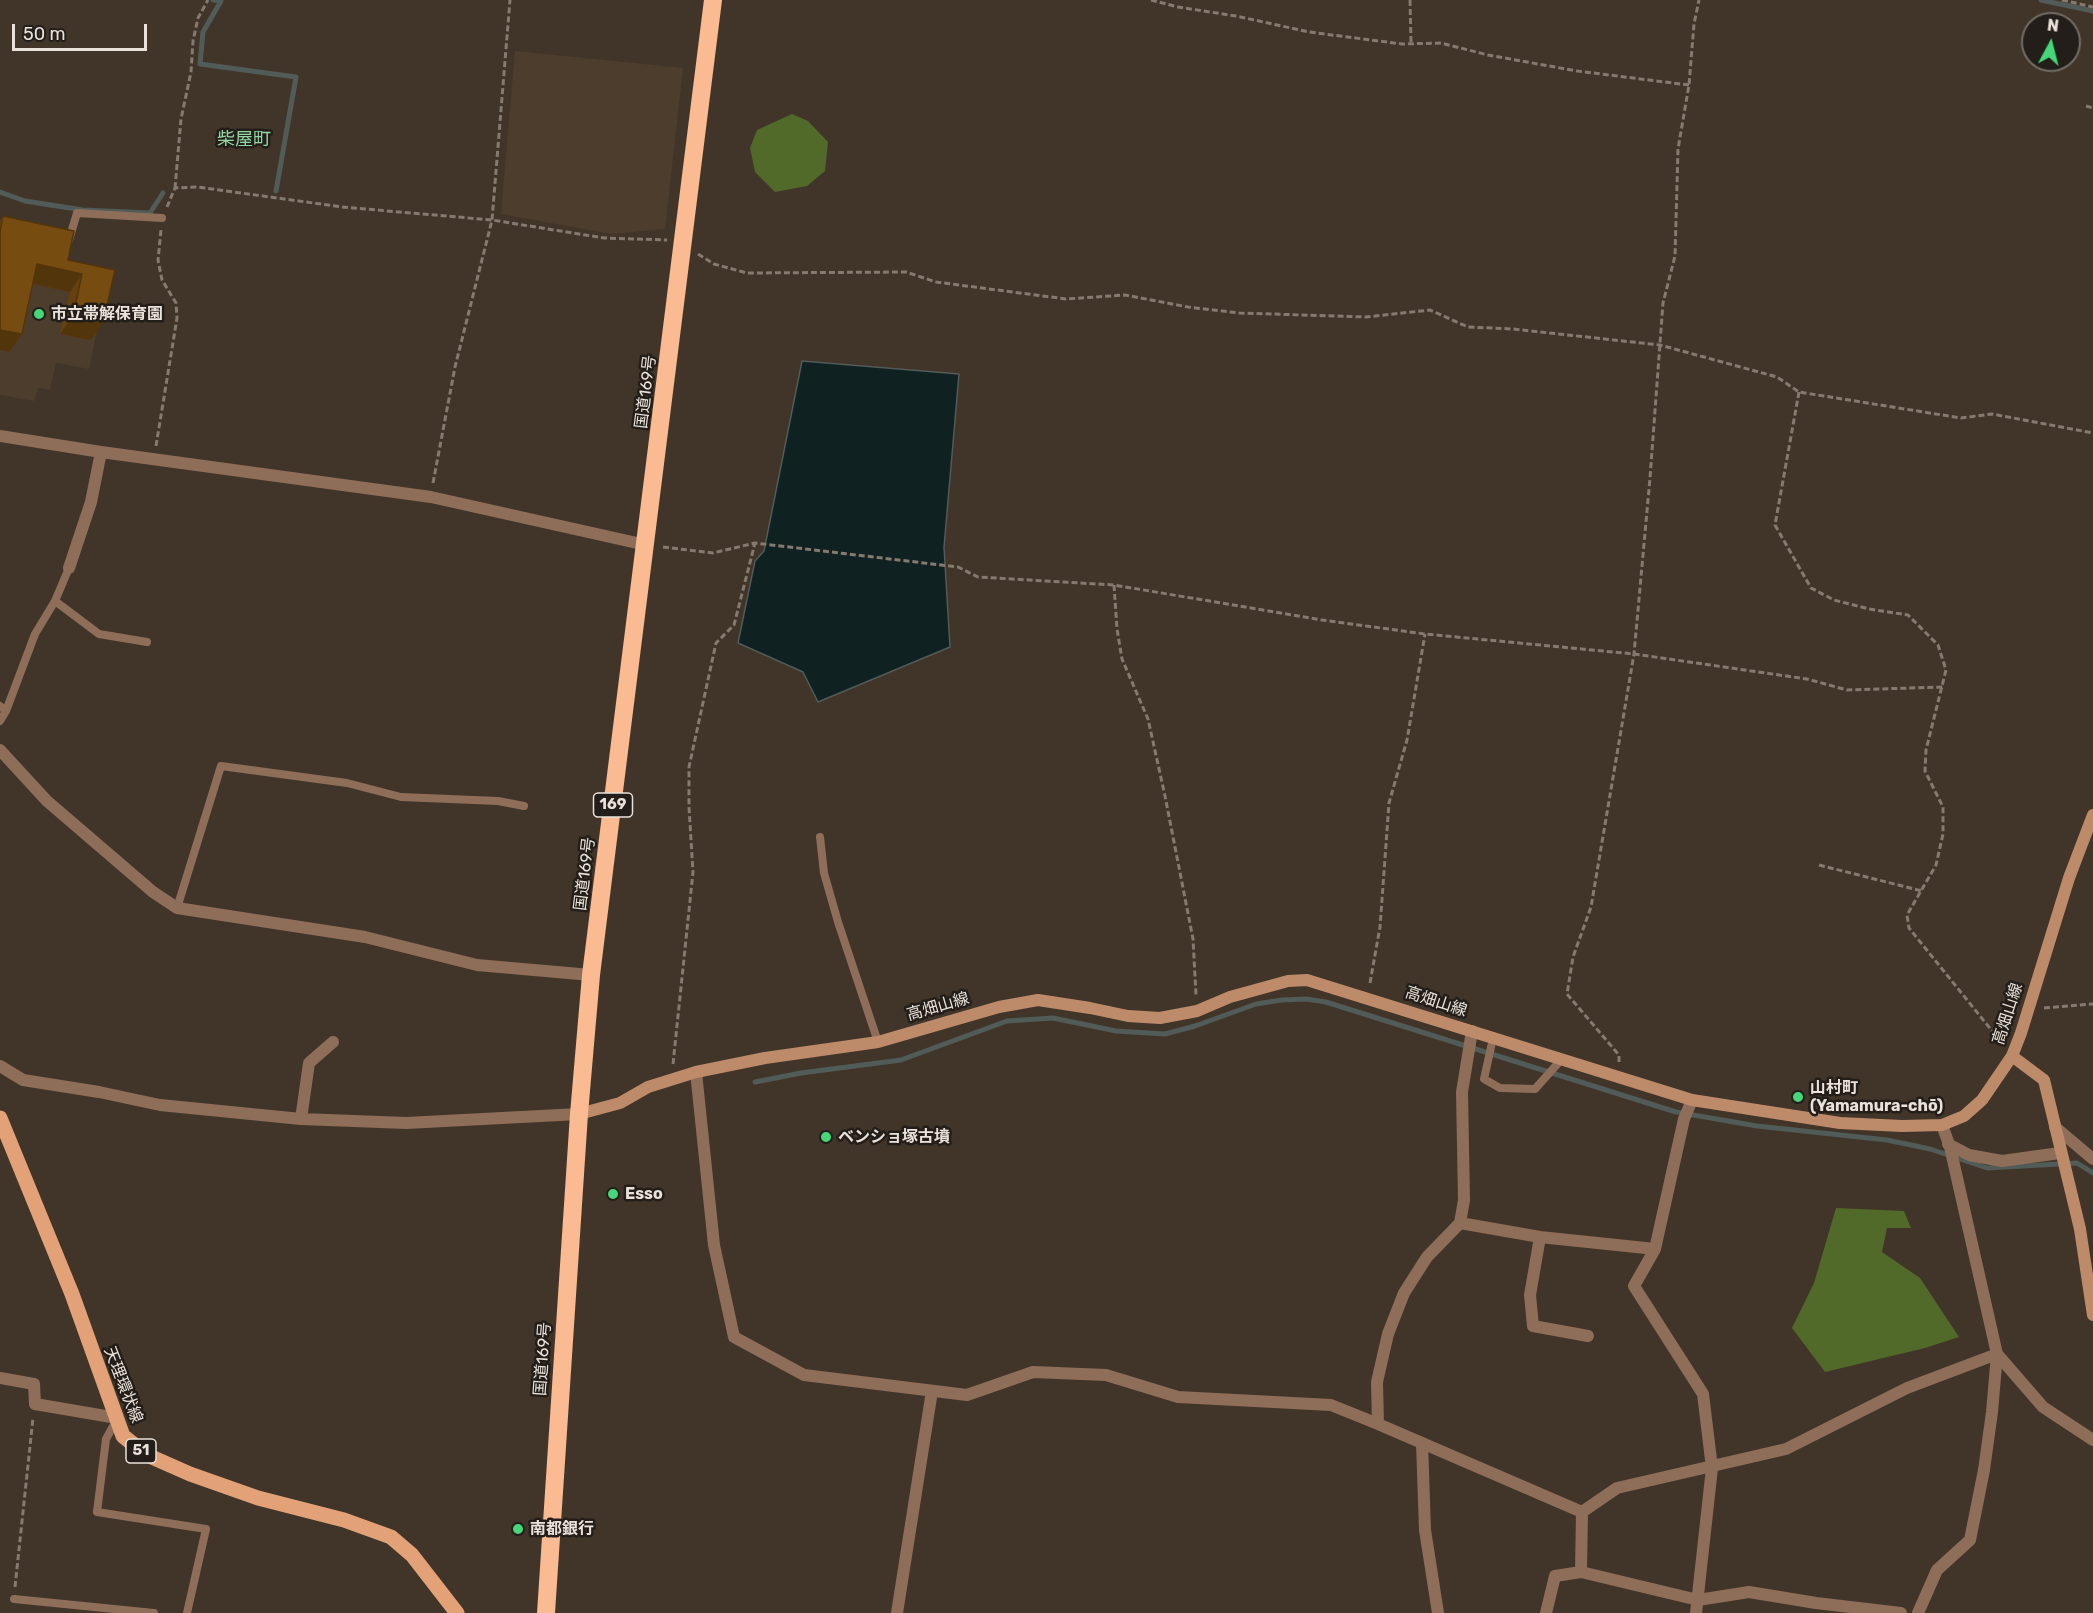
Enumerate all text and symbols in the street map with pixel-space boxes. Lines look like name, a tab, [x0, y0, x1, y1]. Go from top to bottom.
scale bar	[15, 12, 150, 50]
north arrow	[2021, 12, 2081, 72]
text: N	[2046, 15, 2060, 36]
text: 50 m	[23, 23, 66, 45]
district label: 柴屋町	[217, 129, 271, 151]
place label: 市立帯解保育園	[51, 304, 163, 324]
marker: 市立帯解保育園	[32, 307, 46, 321]
street label: 国道169号	[632, 354, 660, 430]
road number: 169	[594, 793, 632, 817]
street label: 国道169号	[571, 836, 599, 912]
street label: 高畑山線	[1989, 981, 2027, 1047]
street label: 高畑山線	[1403, 983, 1469, 1021]
street label: 高畑山線	[905, 989, 971, 1025]
place label: 山村町 (Yamamura-chō)	[1810, 1078, 1943, 1116]
marker: 山村町 (Yamamura-chō)	[1791, 1090, 1805, 1104]
place label: ベンショ塚古墳	[838, 1127, 950, 1147]
marker: ベンショ塚古墳	[819, 1130, 833, 1144]
place label: Esso	[625, 1184, 663, 1204]
marker: Esso	[606, 1187, 620, 1201]
street label: 国道169号	[531, 1321, 555, 1397]
street label: 天理環状線	[100, 1344, 146, 1426]
road number: 51	[126, 1439, 156, 1463]
place label: 南都銀行	[530, 1519, 594, 1539]
marker: 南都銀行	[511, 1522, 525, 1536]

